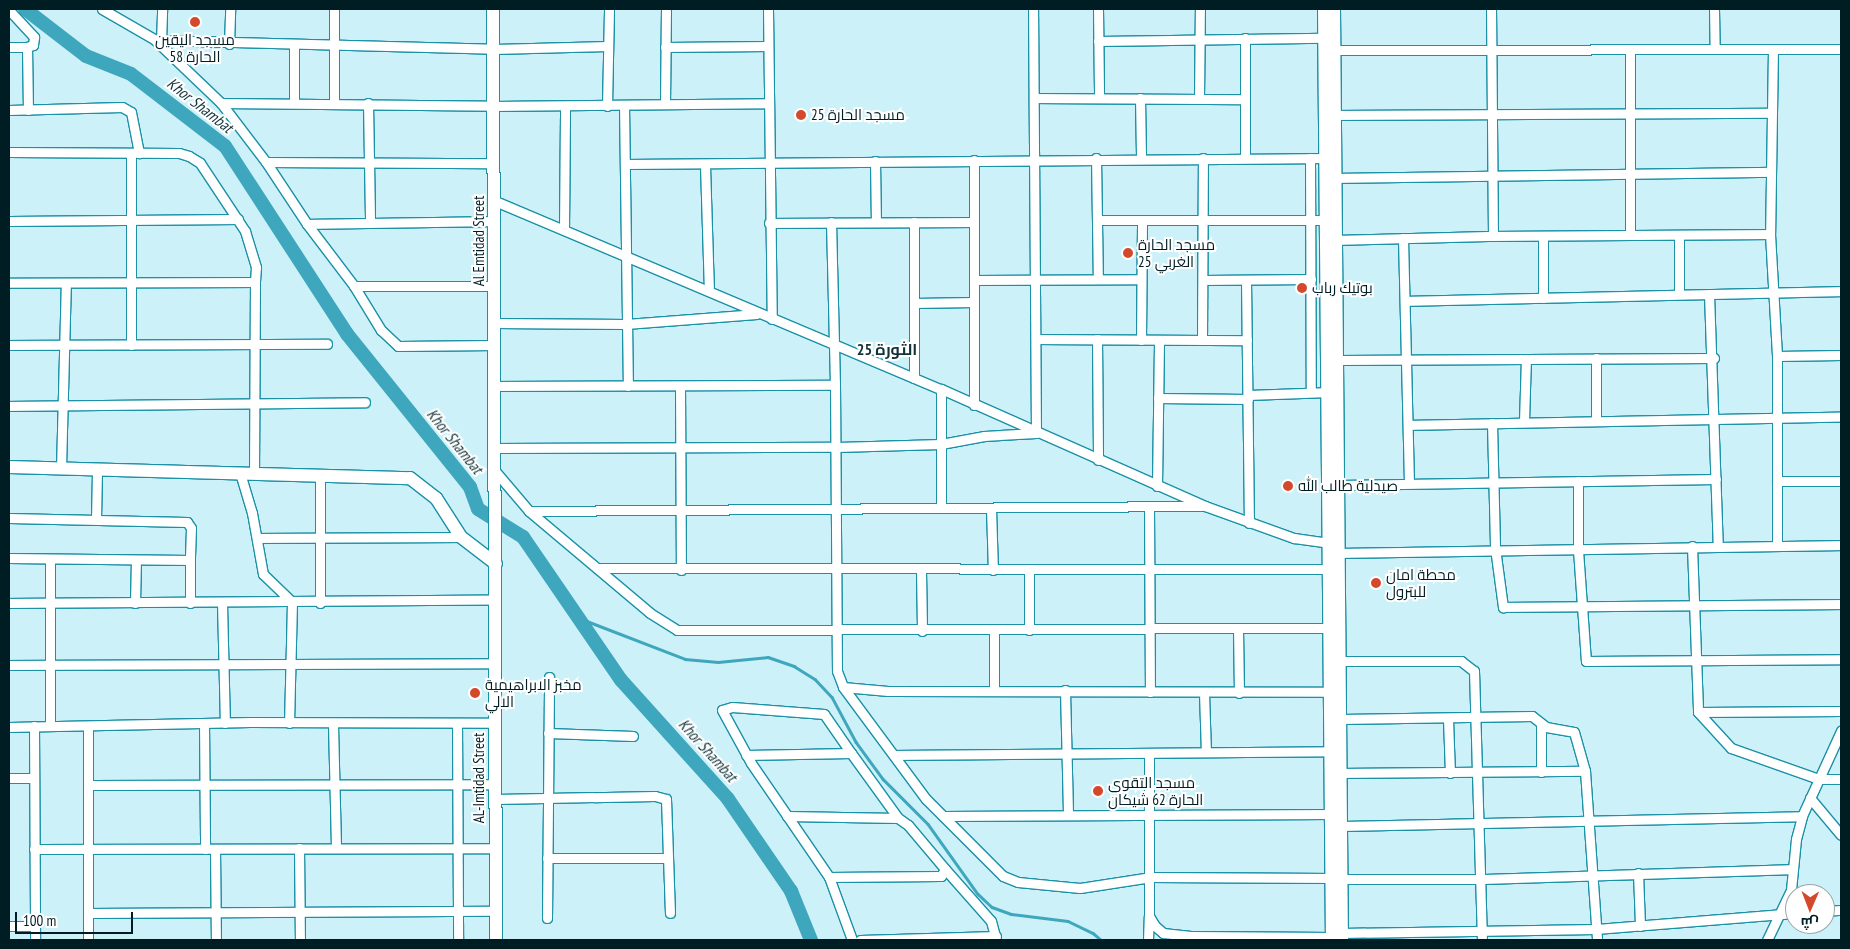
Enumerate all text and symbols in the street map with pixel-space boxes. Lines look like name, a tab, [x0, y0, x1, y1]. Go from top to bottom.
marker: مسجد اليقين الحارة 58	[189, 16, 201, 28]
place label: مسجد اليقين الحارة 58	[155, 30, 235, 65]
water label: Khor Shambat	[163, 73, 237, 137]
place label: مسجد الحارة 25	[811, 106, 905, 124]
marker: مسجد الحارة 25	[795, 109, 807, 121]
street label: Al Emtidad Street	[470, 196, 488, 286]
place label: مسجد الحارة 25 الغربي	[1138, 235, 1215, 270]
marker: مسجد الحارة 25 الغربي	[1122, 247, 1134, 259]
place label: بوتيك رباب	[1312, 279, 1373, 297]
marker: بوتيك رباب	[1296, 282, 1308, 294]
district label: الثورة 25	[857, 339, 917, 359]
water label: Khor Shambat	[423, 405, 487, 477]
place label: صيدلية طالب الله	[1298, 477, 1398, 495]
marker: صيدلية طالب الله	[1282, 480, 1294, 492]
place label: محطة امان للبترول	[1386, 565, 1456, 600]
marker: محطة امان للبترول	[1370, 577, 1382, 589]
place label: مخبز الابراهيمية الالي	[485, 675, 582, 710]
marker: مخبز الابراهيمية الالي	[469, 687, 481, 699]
water label: Khor Shambat	[675, 715, 741, 785]
street label: AL-Imtidad Street	[470, 733, 488, 823]
place label: مسجد التقوى الحارة 62 شيكان	[1108, 773, 1203, 808]
marker: مسجد التقوى الحارة 62 شيكان	[1092, 785, 1104, 797]
north arrow	[1785, 884, 1835, 934]
scale bar	[18, 902, 135, 934]
text: 100 m	[23, 911, 56, 930]
text: ش	[1801, 914, 1819, 932]

